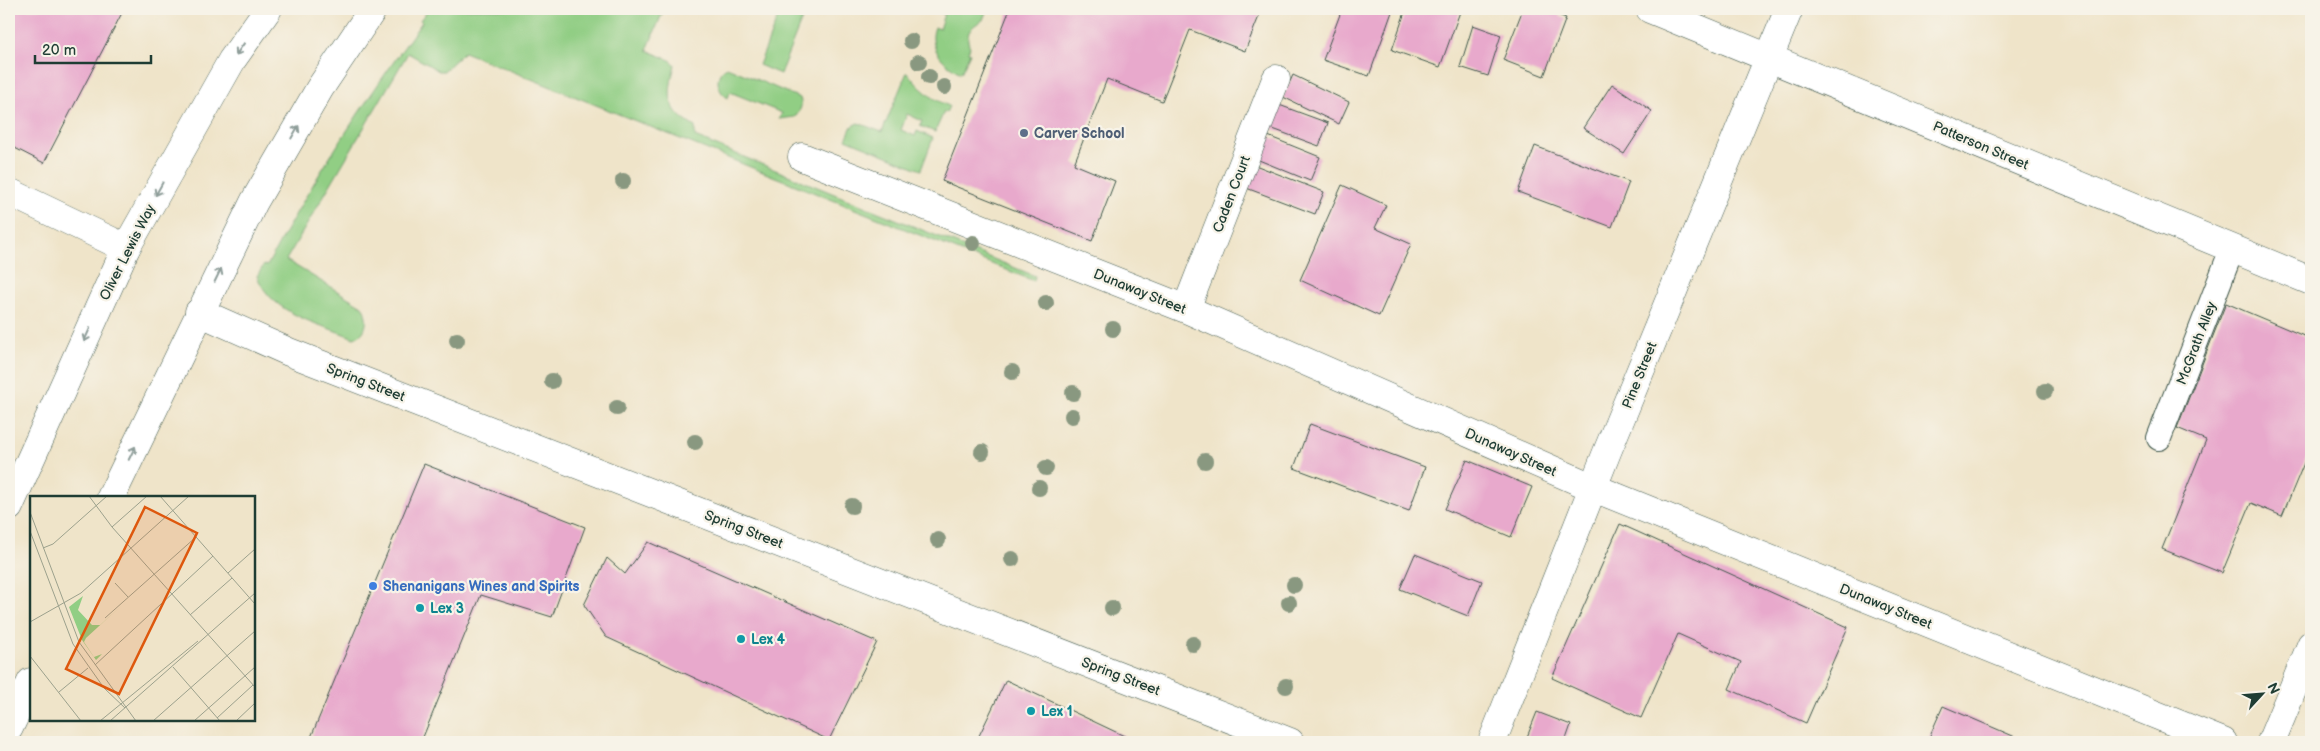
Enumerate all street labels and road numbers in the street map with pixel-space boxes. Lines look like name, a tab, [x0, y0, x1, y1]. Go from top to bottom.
street label: Patterson Street	[1930, 118, 2032, 174]
street label: Caden Court	[1209, 153, 1254, 235]
street label: Oliver Lewis Way	[96, 201, 159, 303]
street label: Dunaway Street	[1091, 265, 1189, 318]
street label: McGrath Alley	[2173, 299, 2220, 387]
street label: Pine Street	[1618, 339, 1661, 411]
street label: Spring Street	[324, 360, 408, 405]
street label: Dunaway Street	[1462, 425, 1560, 481]
street label: Spring Street	[702, 507, 786, 552]
street label: Dunaway Street	[1837, 580, 1935, 633]
street label: Spring Street	[1079, 654, 1163, 699]

